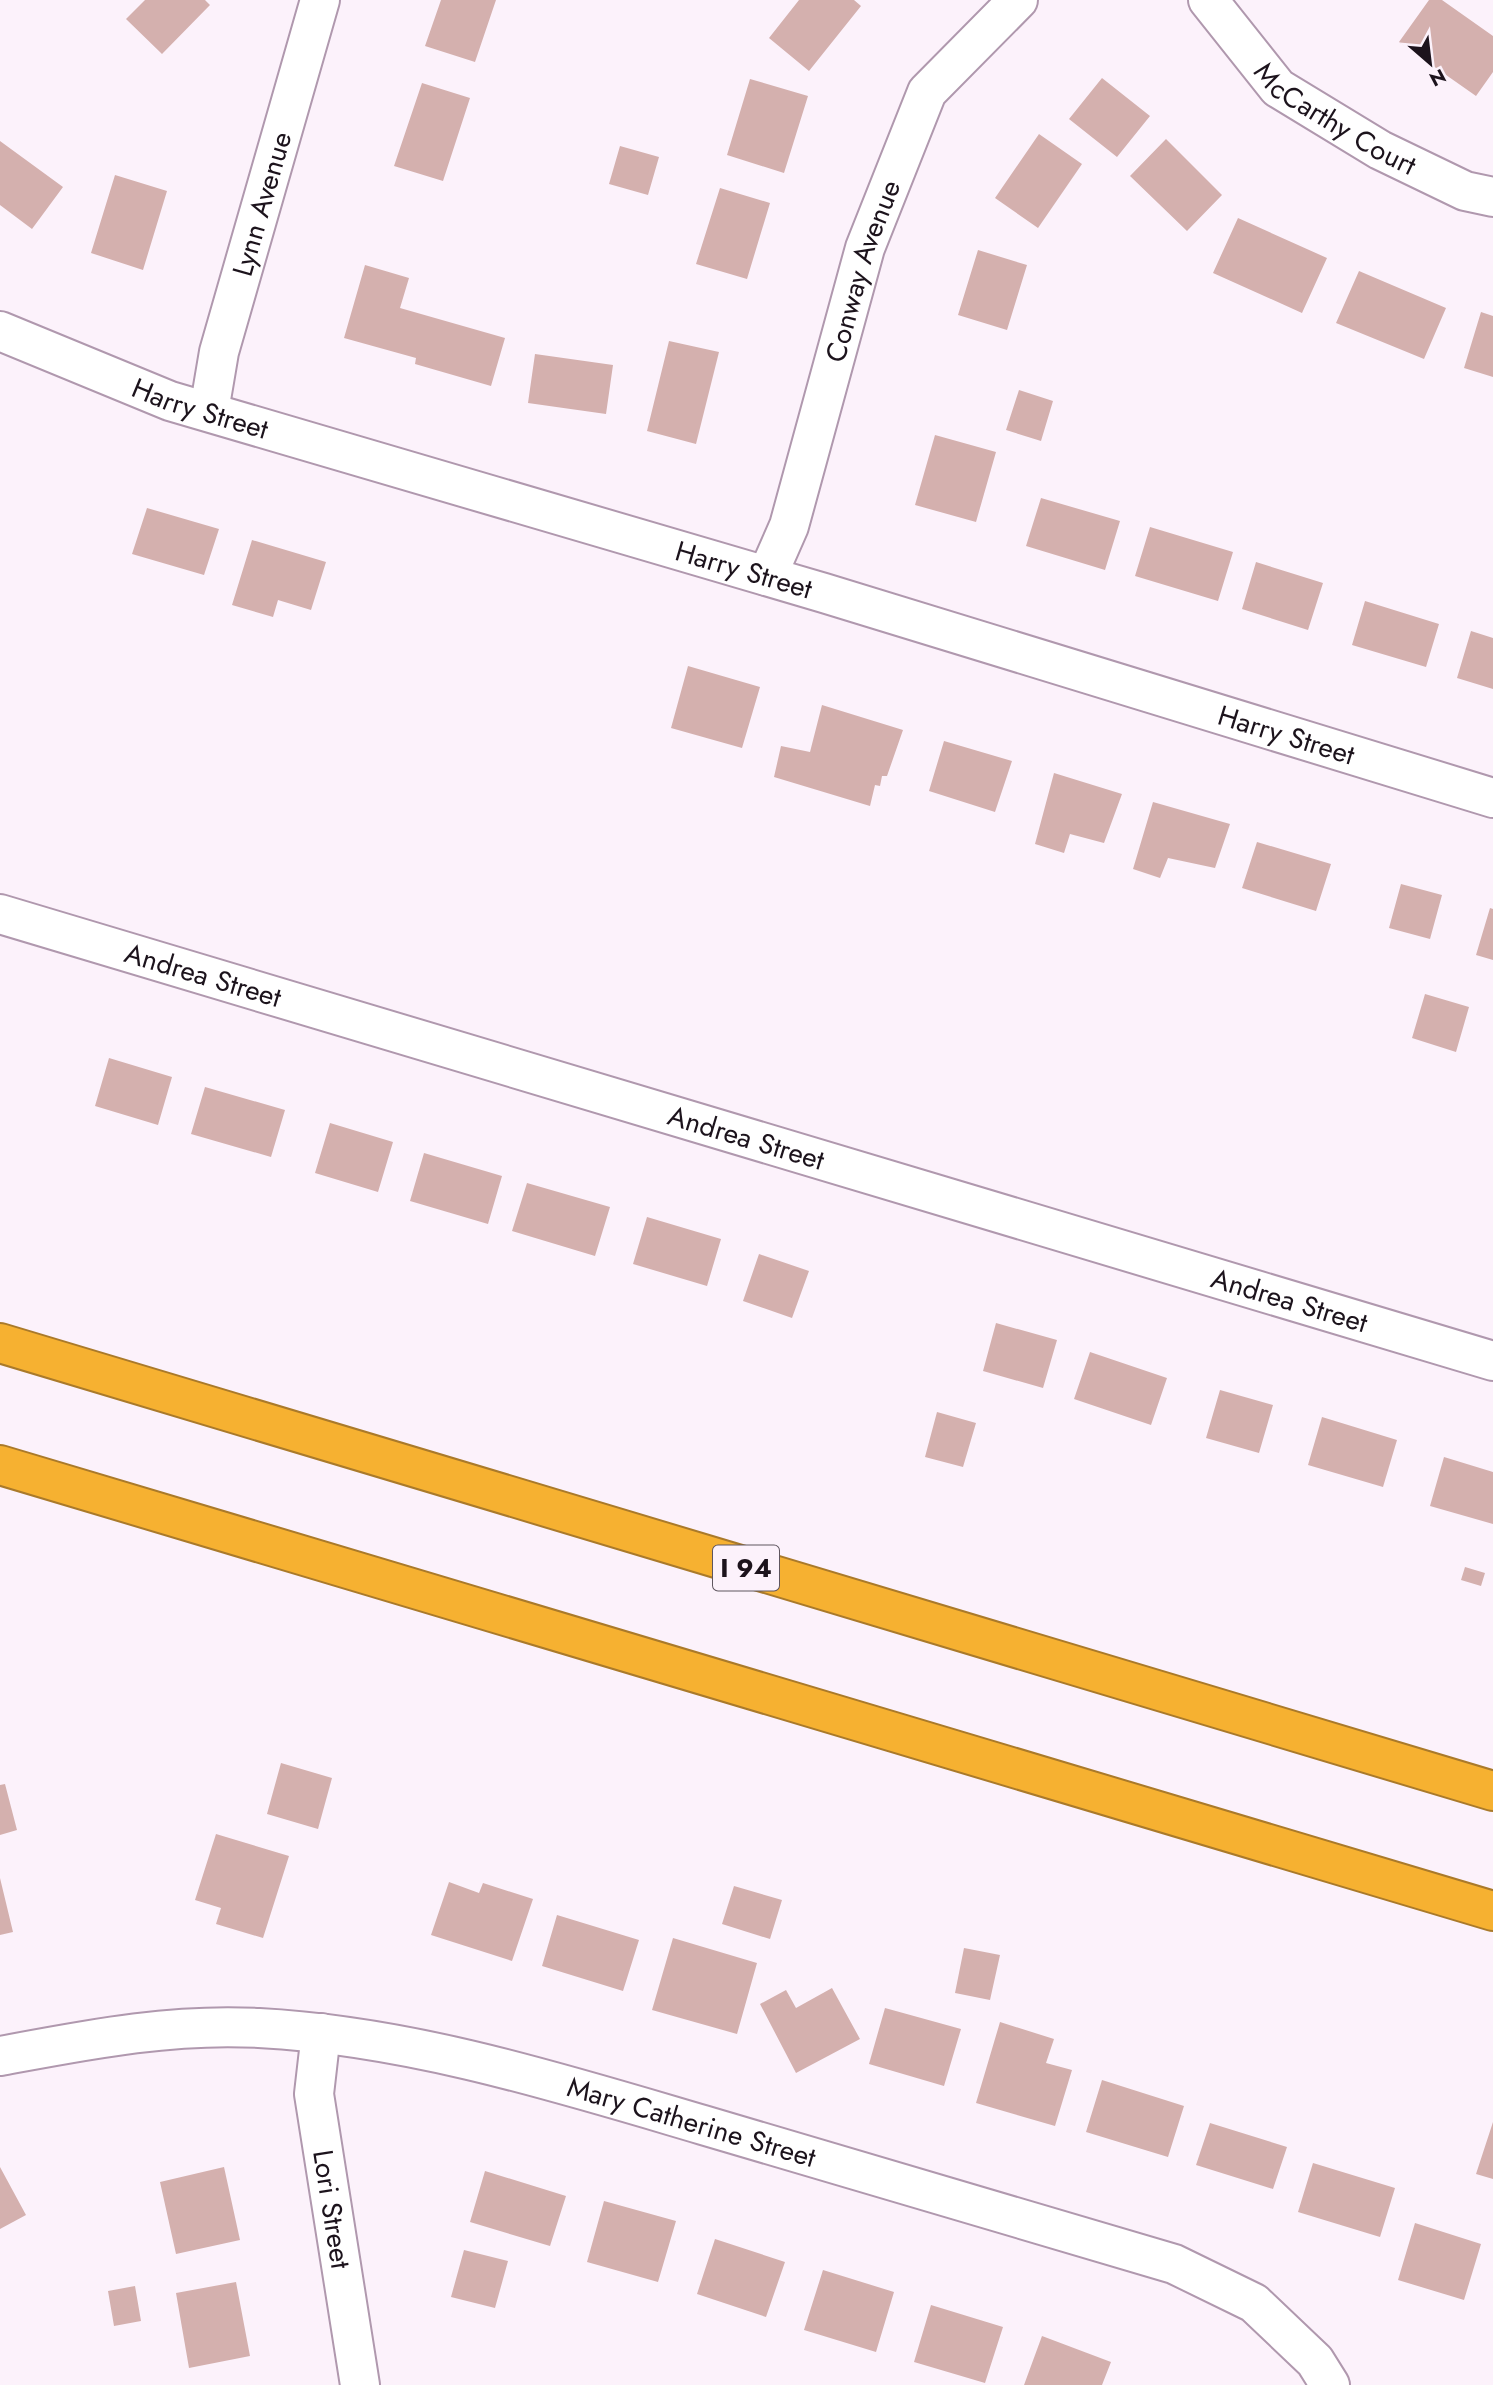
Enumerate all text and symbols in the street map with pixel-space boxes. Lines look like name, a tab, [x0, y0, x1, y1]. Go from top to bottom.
north arrow	[1395, 28, 1465, 98]
street label: McCarthy Court	[1244, 53, 1423, 186]
text: N	[1425, 62, 1451, 93]
street label: Lynn Avenue	[222, 127, 302, 281]
street label: Conway Avenue	[815, 174, 911, 367]
street label: Harry Street	[126, 367, 273, 450]
street label: Harry Street	[670, 530, 818, 610]
street label: Harry Street	[1213, 695, 1360, 776]
street label: Andrea Street	[120, 932, 286, 1018]
street label: Andrea Street	[663, 1095, 830, 1181]
street label: Andrea Street	[1206, 1258, 1373, 1343]
road number: I 94	[713, 1546, 779, 1590]
street label: Mary Catherine Street	[563, 2066, 821, 2178]
street label: Lori Street	[302, 2147, 361, 2272]

